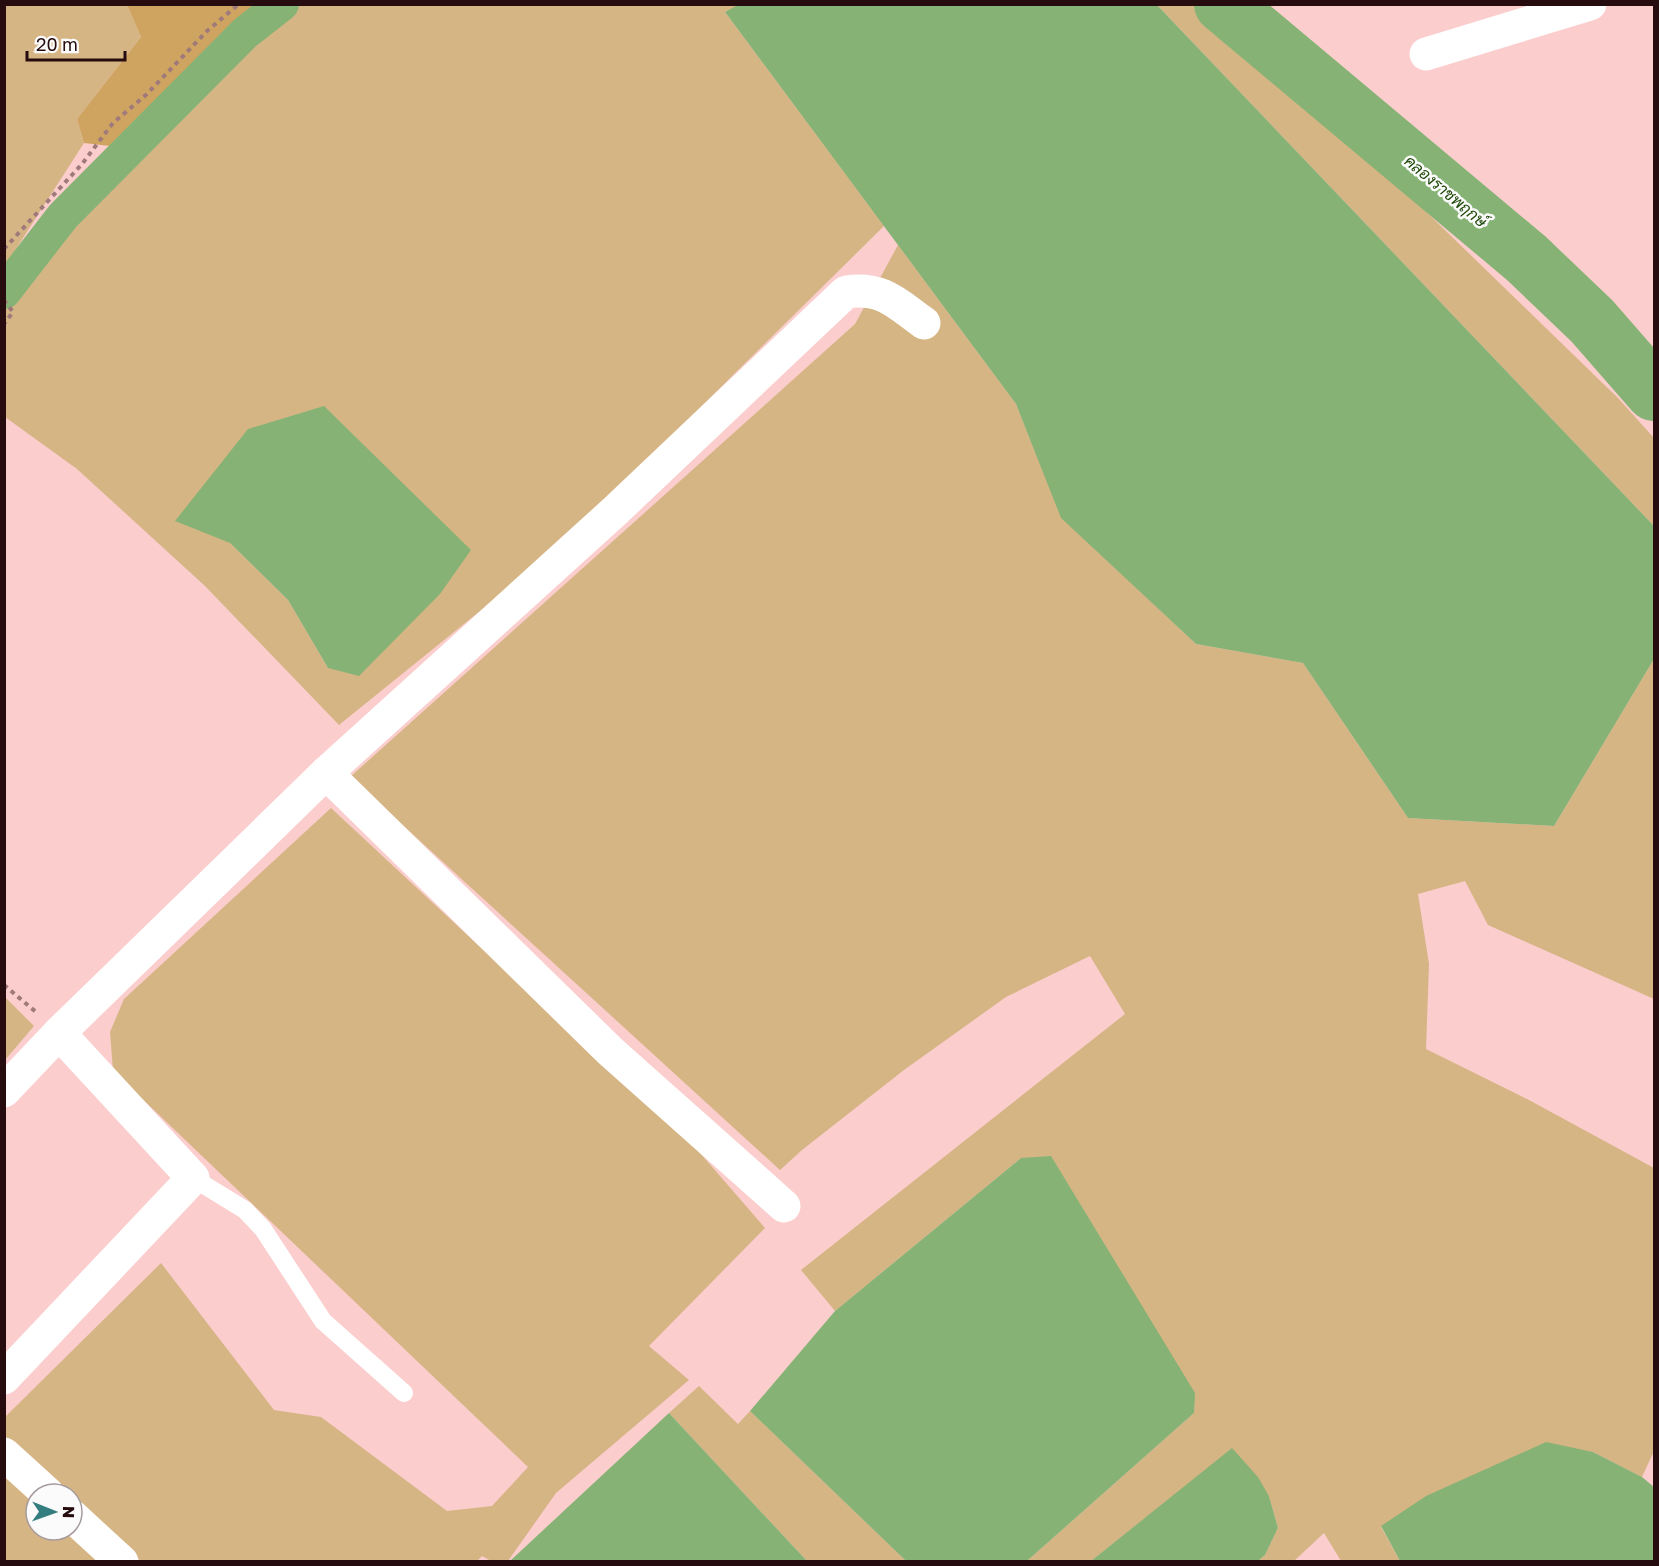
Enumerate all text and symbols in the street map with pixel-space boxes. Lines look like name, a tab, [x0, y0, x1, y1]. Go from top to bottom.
scale bar	[27, 24, 124, 62]
text: 20 m	[36, 33, 78, 55]
water label: คลองราชพฤกษ์	[1401, 149, 1494, 232]
north arrow	[24, 1482, 84, 1542]
text: N	[59, 1506, 79, 1519]

